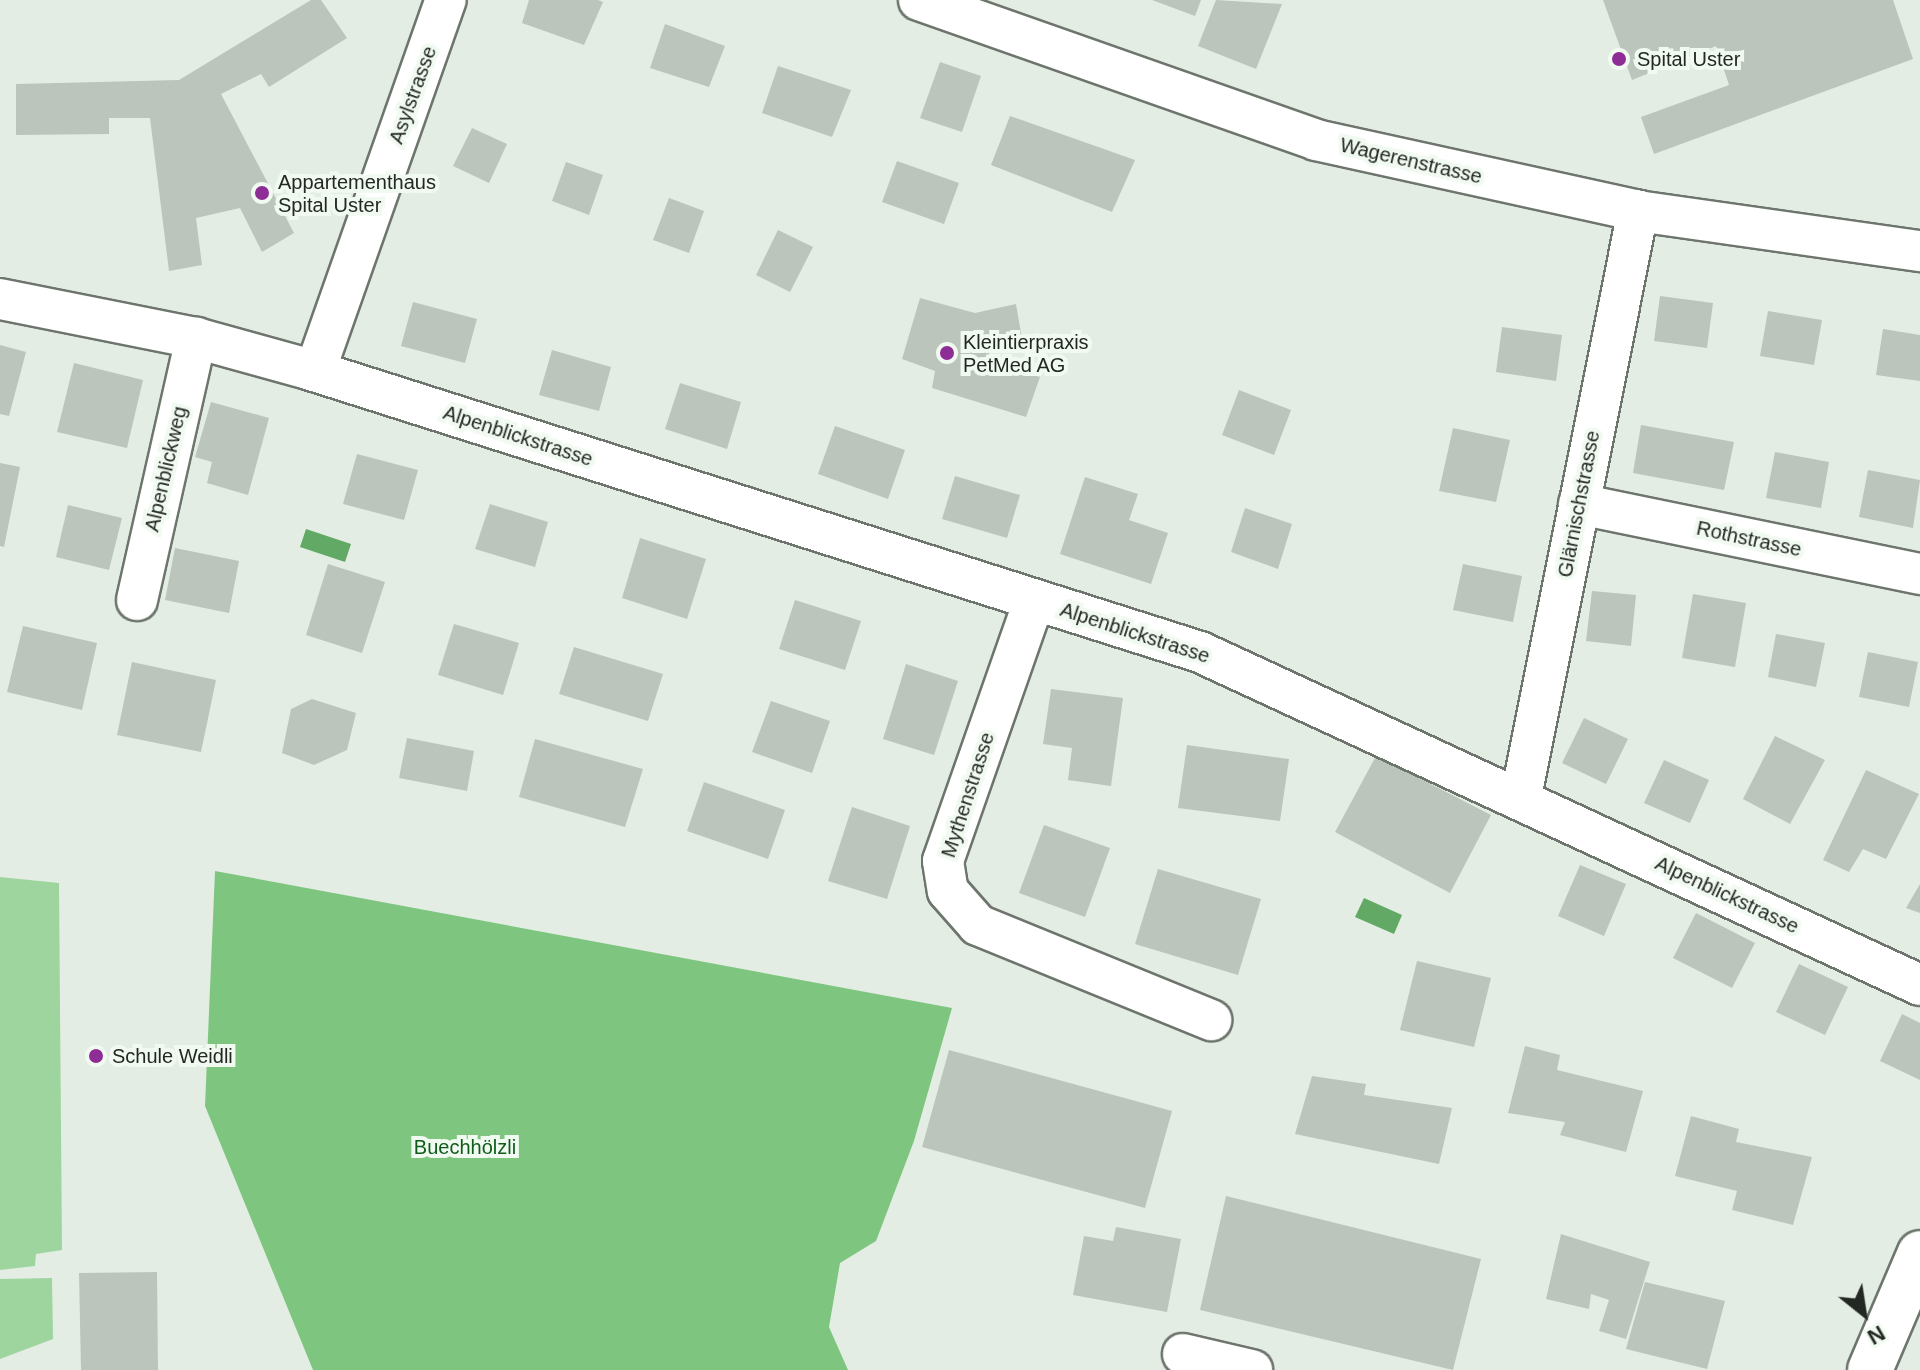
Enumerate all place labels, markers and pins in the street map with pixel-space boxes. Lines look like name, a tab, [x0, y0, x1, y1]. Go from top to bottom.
place label: Spital Uster	[1637, 47, 1740, 71]
marker: Spital Uster	[1608, 48, 1630, 70]
place label: Appartementhaus Spital Uster	[278, 170, 436, 217]
marker: Appartementhaus Spital Uster	[253, 184, 271, 202]
place label: Kleintierpraxis PetMed AG	[963, 330, 1089, 377]
marker: Kleintierpraxis PetMed AG	[938, 344, 956, 362]
place label: Schule Weidli	[112, 1044, 233, 1068]
marker: Schule Weidli	[87, 1047, 105, 1065]

